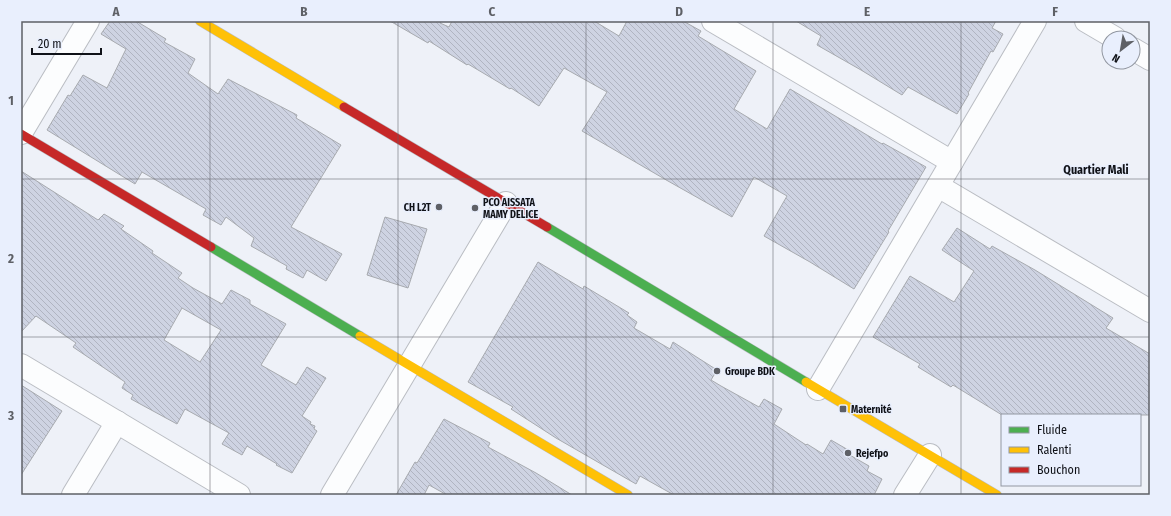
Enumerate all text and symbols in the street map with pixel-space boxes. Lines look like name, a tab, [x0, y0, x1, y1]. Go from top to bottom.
text: A	[111, 4, 120, 19]
text: B	[300, 4, 308, 19]
text: C	[489, 4, 496, 19]
text: D	[675, 4, 683, 19]
text: E	[864, 4, 870, 19]
text: F	[1052, 4, 1058, 19]
scale bar	[32, 30, 101, 56]
north arrow	[1101, 30, 1141, 70]
text: 20 m	[38, 37, 62, 51]
text: N	[1110, 51, 1122, 65]
text: 1	[8, 93, 14, 108]
district label: Quartier Mali	[1063, 163, 1129, 177]
place label: PCO AISSATA MAMY DELICE	[483, 197, 538, 221]
place label: CH L2T	[404, 202, 431, 214]
marker: CH L2T	[434, 202, 444, 212]
marker: PCO AISSATA MAMY DELICE	[470, 203, 480, 213]
text: 2	[7, 251, 14, 266]
marker: Groupe BDK	[712, 366, 722, 376]
place label: Groupe BDK	[725, 366, 775, 378]
place label: Maternité	[851, 403, 891, 416]
marker: Maternité	[838, 404, 848, 414]
text: 3	[7, 408, 14, 423]
legend	[1001, 414, 1141, 486]
text: Fluide	[1037, 423, 1067, 437]
text: Ralenti	[1037, 443, 1072, 457]
marker: Rejefpo	[843, 448, 853, 458]
place label: Rejefpo	[856, 448, 889, 460]
text: Bouchon	[1037, 463, 1080, 477]

